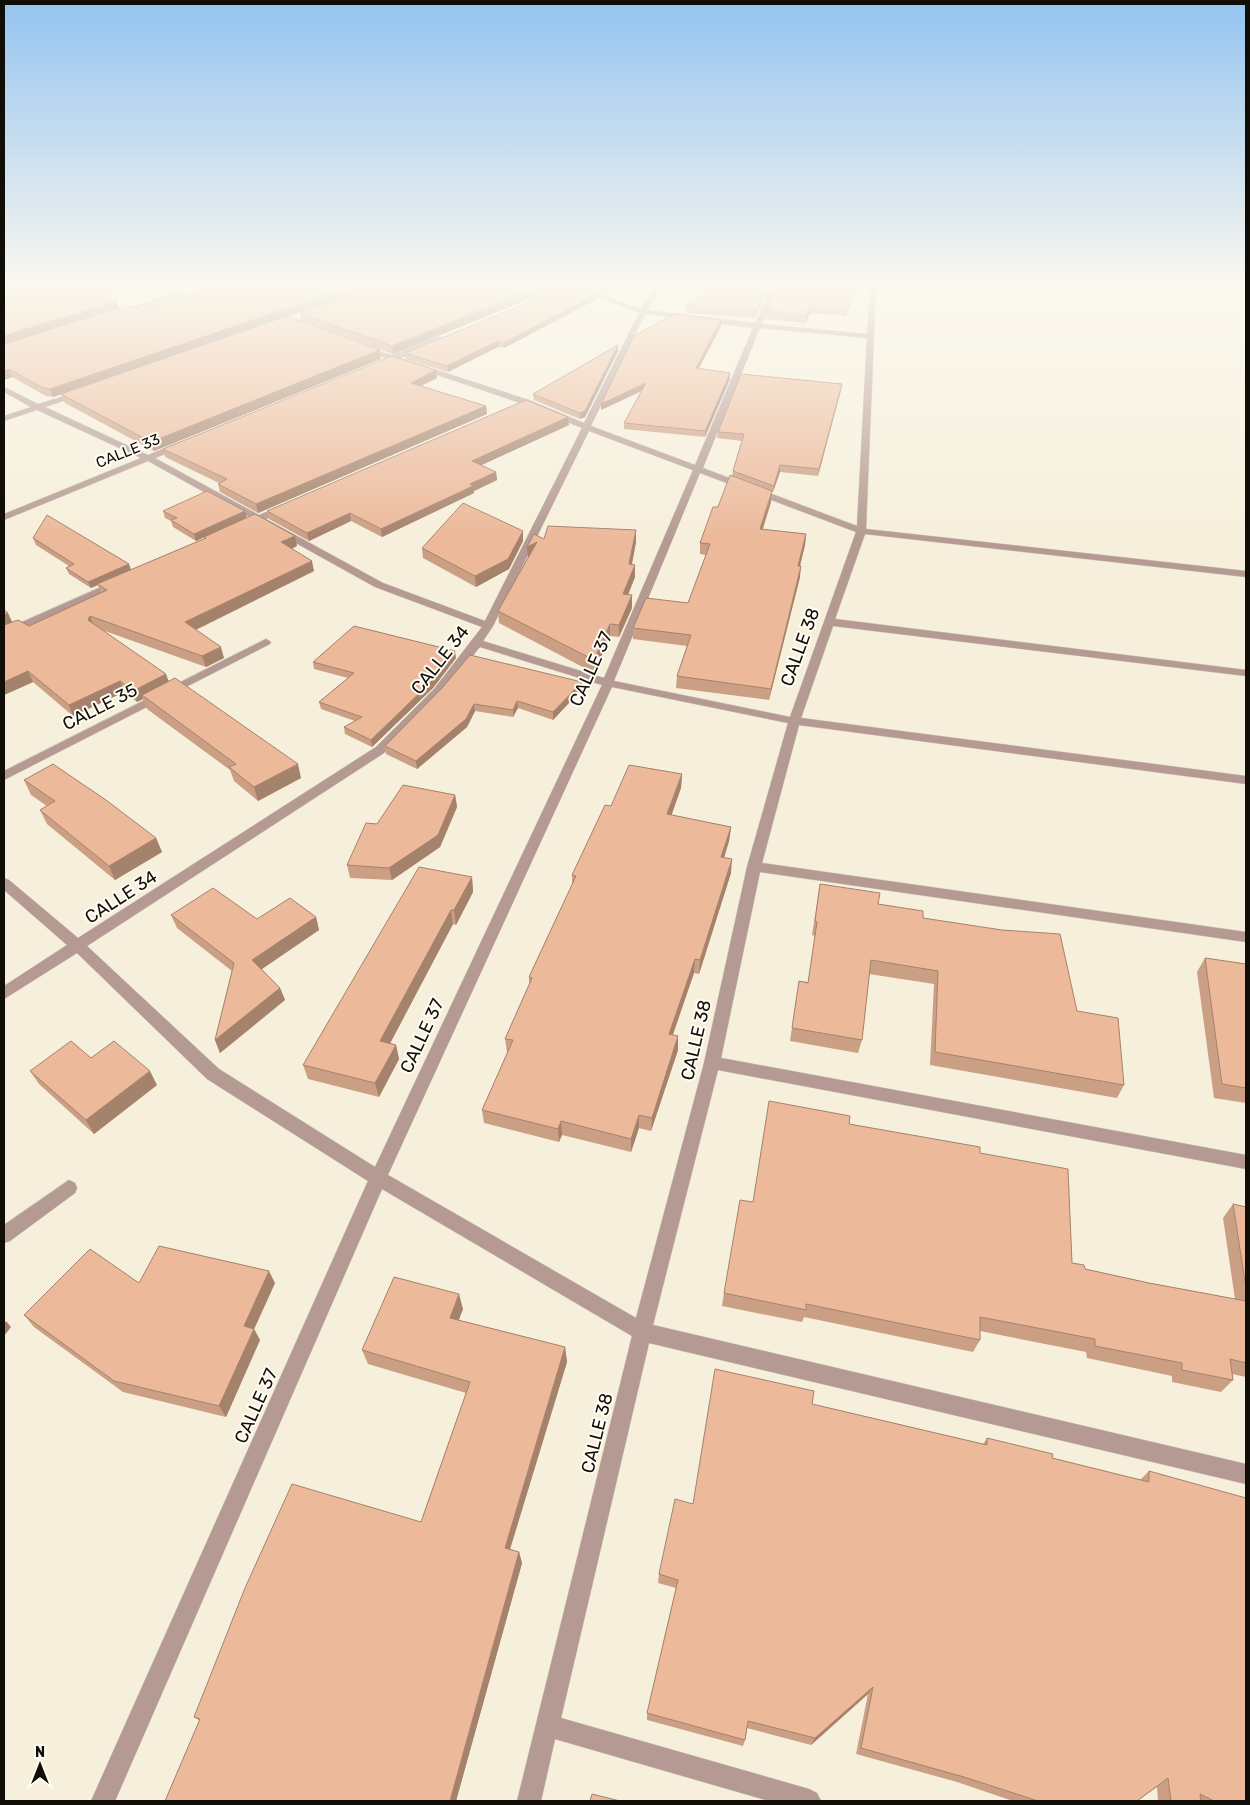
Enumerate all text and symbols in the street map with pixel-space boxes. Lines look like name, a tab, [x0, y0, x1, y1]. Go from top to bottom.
street label: CALLE 33	[93, 430, 163, 472]
street label: CALLE 38	[776, 605, 824, 689]
street label: CALLE 34	[406, 621, 474, 699]
street label: CALLE 37	[565, 628, 617, 710]
street label: CALLE 35	[59, 679, 141, 735]
street label: CALLE 34	[81, 866, 161, 928]
street label: CALLE 37	[395, 995, 449, 1077]
street label: CALLE 38	[676, 998, 716, 1082]
street label: CALLE 37	[230, 1365, 282, 1447]
street label: CALLE 38	[576, 1391, 618, 1475]
north arrow	[15, 1740, 65, 1790]
text: N	[35, 1744, 45, 1761]

